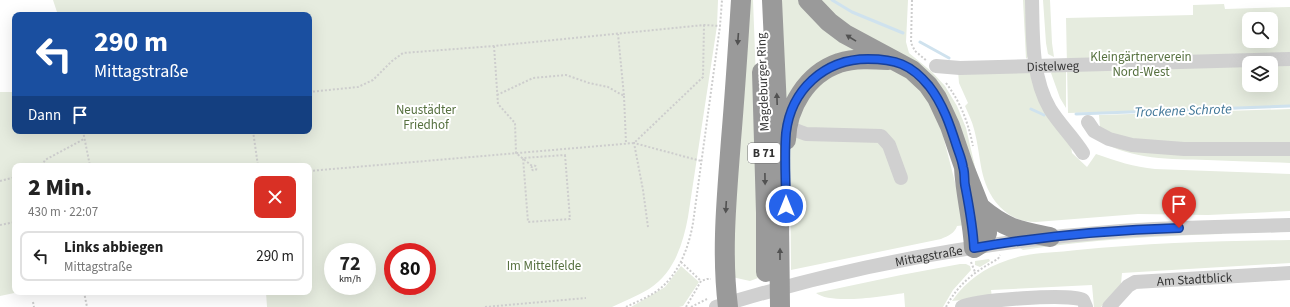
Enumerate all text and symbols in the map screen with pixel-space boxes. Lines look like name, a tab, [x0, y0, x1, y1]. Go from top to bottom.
map controls	[1242, 12, 1278, 92]
button: search	[1242, 12, 1278, 48]
text: 290 m	[94, 22, 168, 62]
icon: left	[28, 28, 80, 80]
street label: Magdeburger Ring	[752, 32, 774, 132]
one-way arrow	[735, 33, 742, 45]
one-way arrow	[845, 34, 857, 41]
park label: Kleingärtnerverein Nord-West	[1090, 48, 1192, 81]
button: layers	[1242, 56, 1278, 92]
street label: Distelweg	[1026, 57, 1080, 76]
text: Mittagstraße	[94, 59, 189, 84]
one-way arrow	[773, 93, 780, 105]
water label: Trockene Schrote	[1134, 99, 1232, 123]
park label: Neustädter Friedhof	[396, 101, 457, 134]
icon: arrive	[69, 104, 91, 126]
text: Dann	[28, 105, 61, 126]
road number: B 71	[748, 143, 780, 163]
text: 2 Min.	[28, 170, 92, 205]
one-way arrow	[762, 173, 768, 186]
button: close	[254, 176, 296, 218]
position arrow	[765, 185, 807, 227]
pin	[1162, 187, 1196, 228]
icon: arrive	[1168, 193, 1190, 215]
one-way arrow	[723, 201, 729, 214]
text: 430 m · 22:07	[28, 203, 98, 221]
text: Links abbiegen	[64, 237, 163, 258]
street label: Mittagstraße	[894, 242, 964, 271]
speed limit sign: 80	[384, 243, 436, 295]
icon: left	[30, 245, 52, 267]
text: 290 m	[256, 246, 294, 267]
one-way arrow	[777, 247, 783, 260]
text: 72	[339, 250, 361, 278]
park label: Im Mittelfelde	[507, 257, 581, 275]
text: Mittagstraße	[64, 258, 132, 276]
street label: Am Stadtblick	[1156, 268, 1233, 291]
text: km/h	[339, 272, 361, 286]

